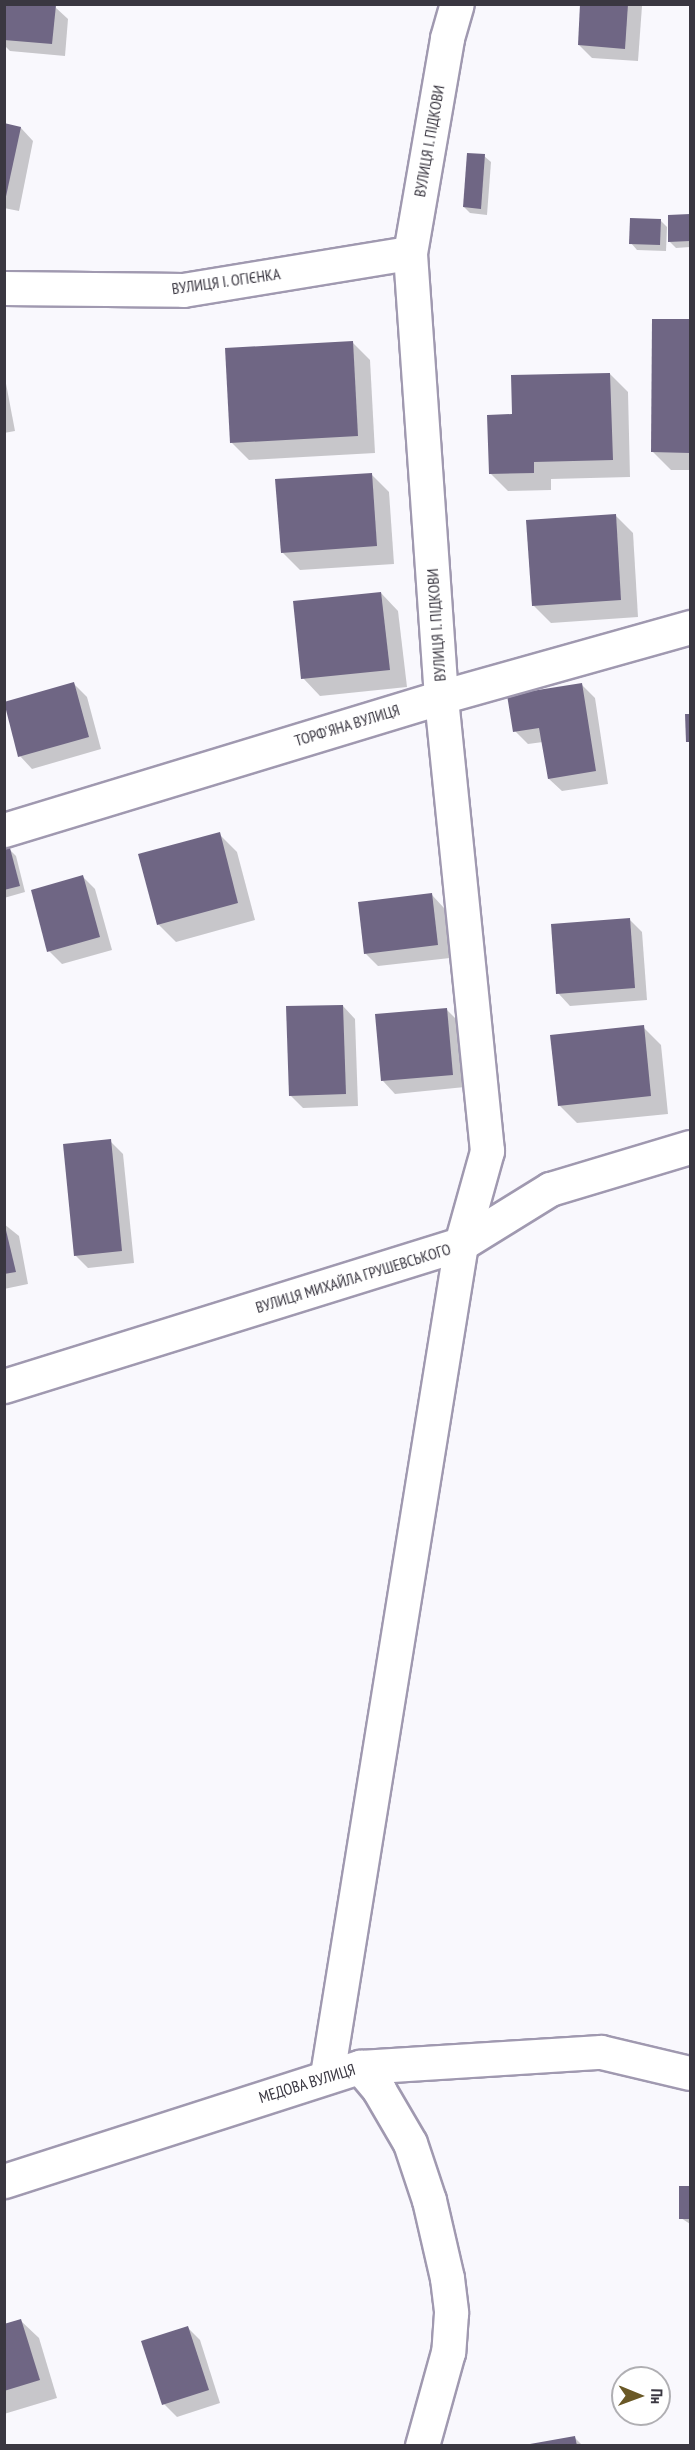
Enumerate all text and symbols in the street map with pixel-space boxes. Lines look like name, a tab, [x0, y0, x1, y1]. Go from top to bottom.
street label: ВУЛИЦЯ І. ПІДКОВИ	[410, 83, 448, 199]
street label: ВУЛИЦЯ І. ОГІЄНКА	[170, 264, 282, 298]
street label: ВУЛИЦЯ І. ПІДКОВИ	[422, 567, 450, 683]
street label: ТОРФ'ЯНА ВУЛИЦЯ	[292, 700, 402, 750]
street label: ВУЛИЦЯ МИХАЙЛА ГРУШЕВСЬКОГО	[253, 1239, 453, 1317]
street label: МЕДОВА ВУЛИЦЯ	[256, 2059, 358, 2107]
north arrow	[611, 2366, 671, 2426]
text: Пн	[647, 2388, 667, 2404]

